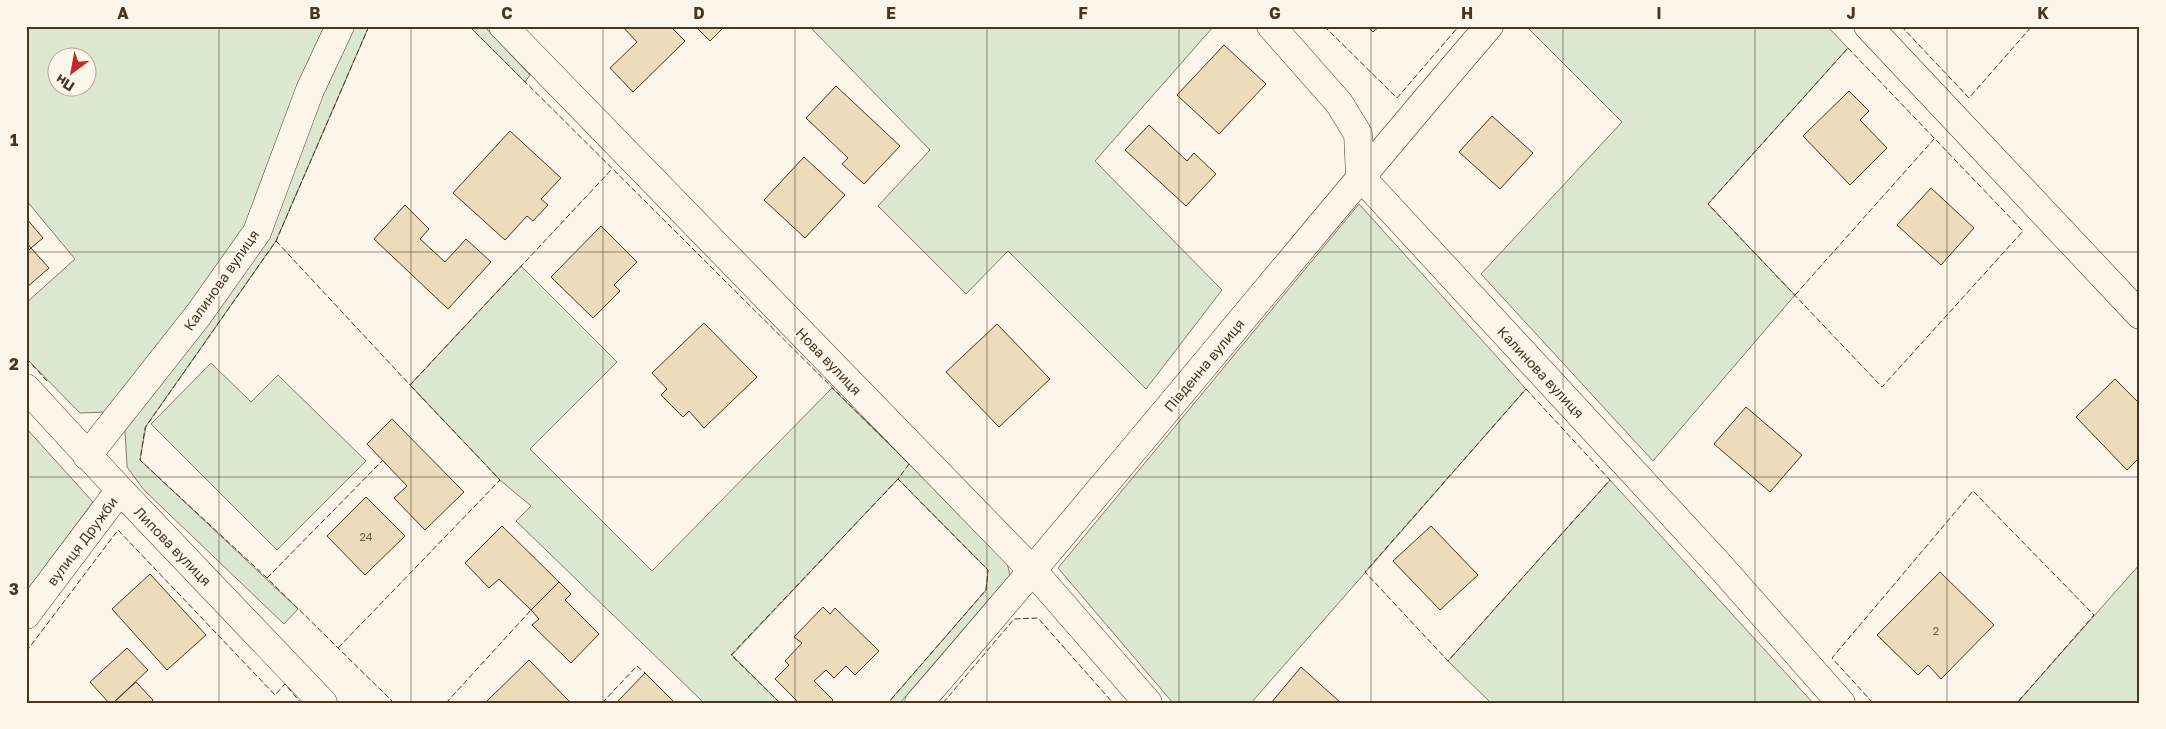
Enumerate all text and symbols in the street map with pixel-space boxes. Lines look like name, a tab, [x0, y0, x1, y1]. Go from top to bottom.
text: A	[117, 3, 129, 23]
text: B	[309, 3, 321, 23]
text: C	[501, 3, 513, 23]
text: D	[693, 3, 705, 23]
text: E	[886, 3, 896, 23]
text: F	[1078, 3, 1088, 23]
text: G	[1269, 3, 1281, 23]
text: H	[1461, 3, 1473, 23]
text: I	[1656, 3, 1662, 23]
text: J	[1846, 3, 1856, 23]
text: K	[2037, 3, 2049, 23]
north arrow	[48, 48, 98, 98]
text: Пн	[52, 71, 77, 96]
text: 1	[10, 130, 18, 150]
street label: Калинова вулиця	[180, 226, 262, 334]
street label: Південна вулиця	[1160, 315, 1248, 415]
street label: Калинова вулиця	[1494, 323, 1588, 421]
street label: Нова вулиця	[793, 324, 865, 398]
text: 2	[9, 354, 19, 374]
street label: вулиця Дружби	[43, 493, 121, 589]
street label: Липова вулиця	[131, 503, 215, 589]
house number: 24	[359, 530, 373, 543]
text: 3	[9, 579, 19, 599]
house number: 2	[1933, 624, 1939, 637]

